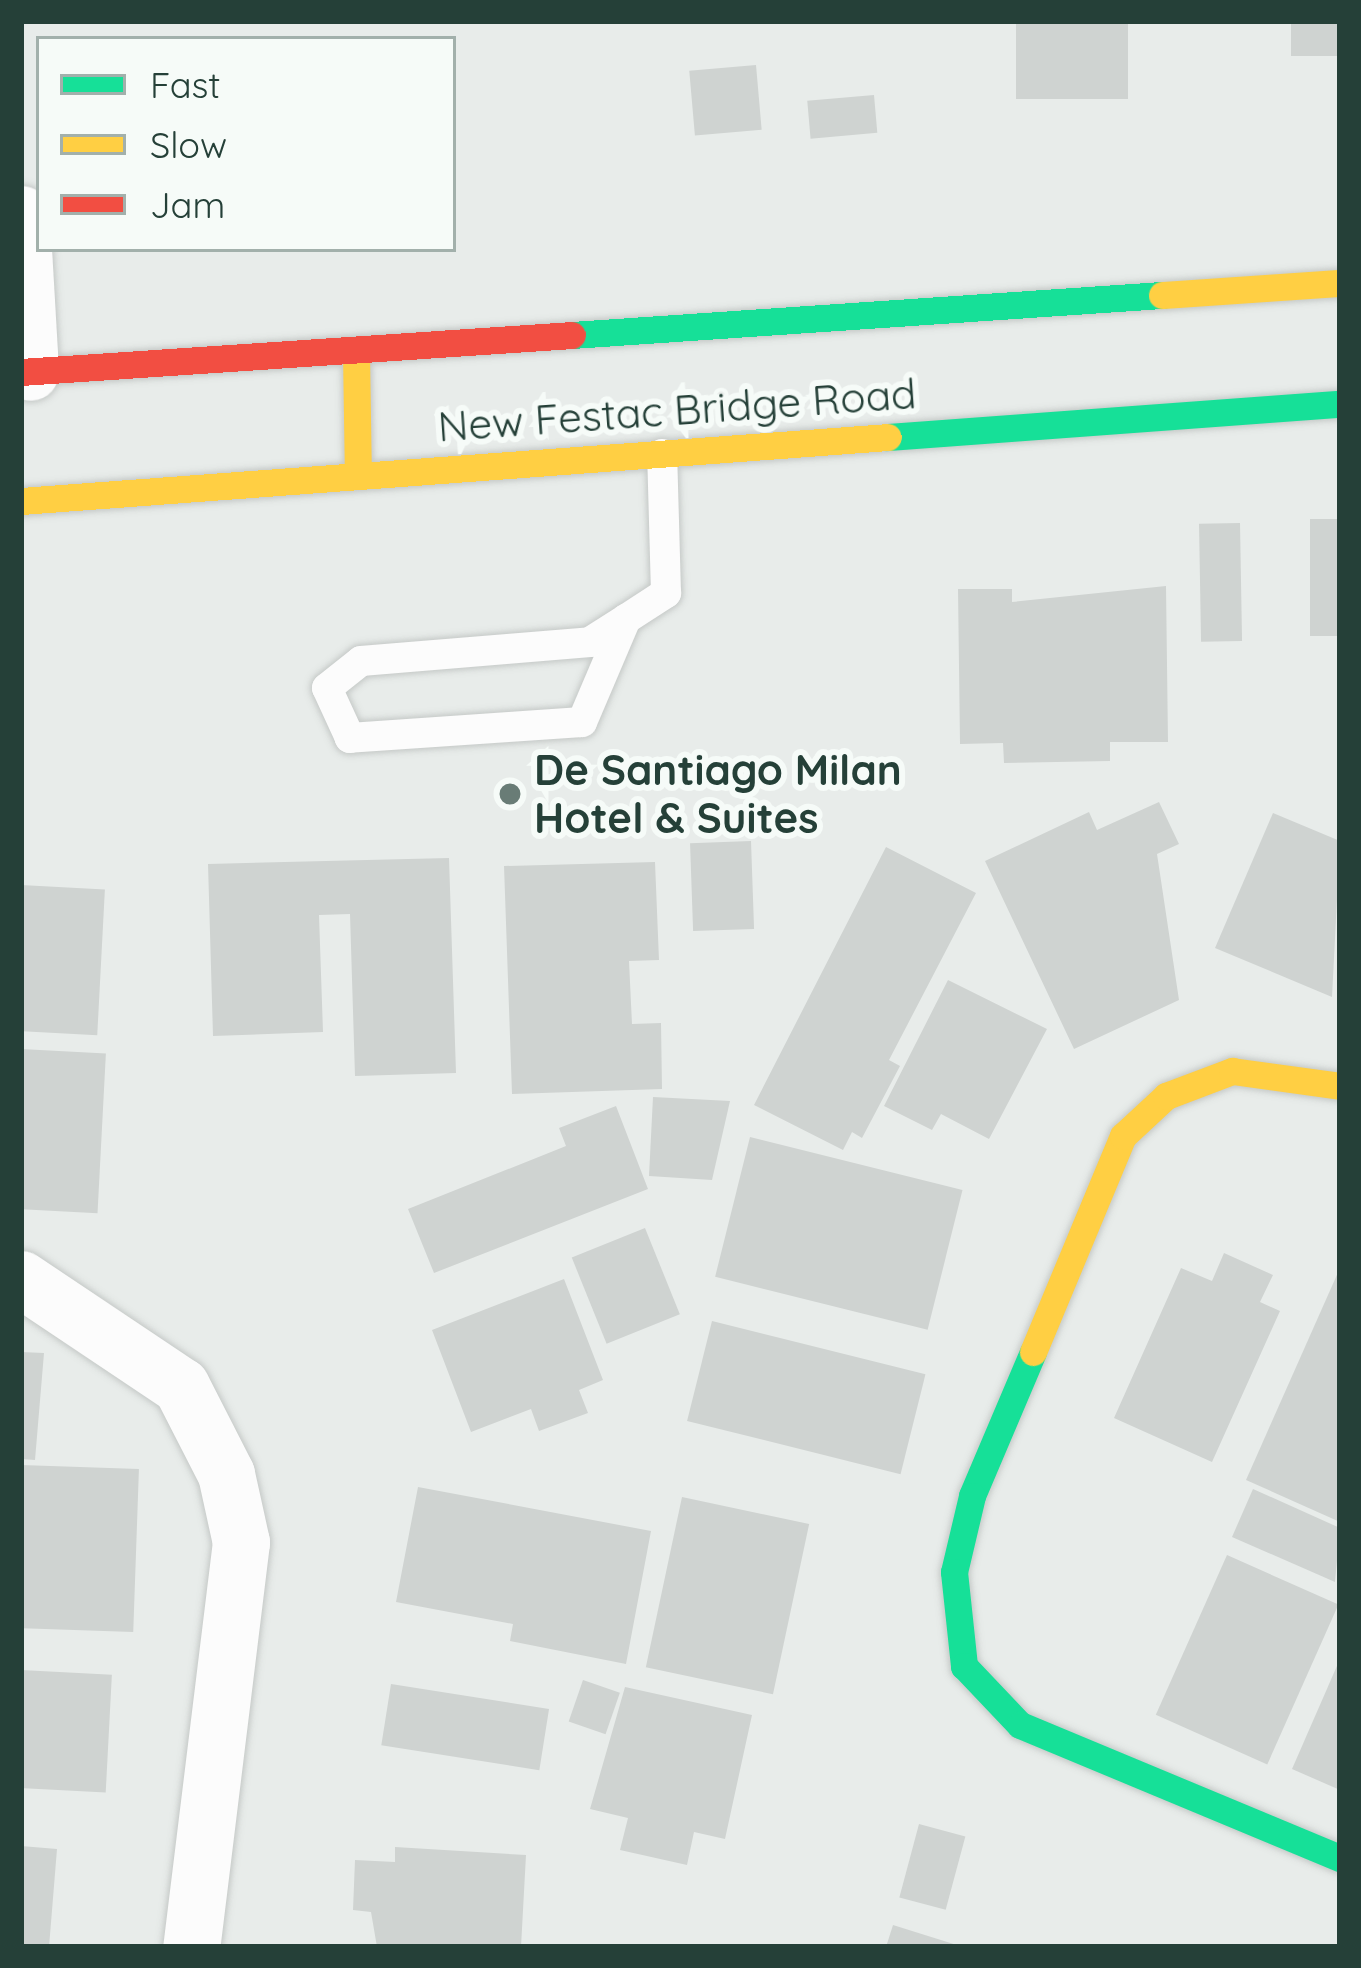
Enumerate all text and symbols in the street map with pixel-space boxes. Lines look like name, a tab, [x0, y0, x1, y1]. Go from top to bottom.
legend	[36, 36, 456, 252]
text: Fast	[150, 62, 221, 107]
text: Slow	[150, 122, 227, 167]
text: Jam	[150, 182, 225, 227]
street label: New Festac Bridge Road	[436, 368, 918, 452]
place label: De Santiago Milan Hotel & Suites	[534, 745, 902, 844]
marker: De Santiago Milan Hotel & Suites	[497, 781, 523, 807]

